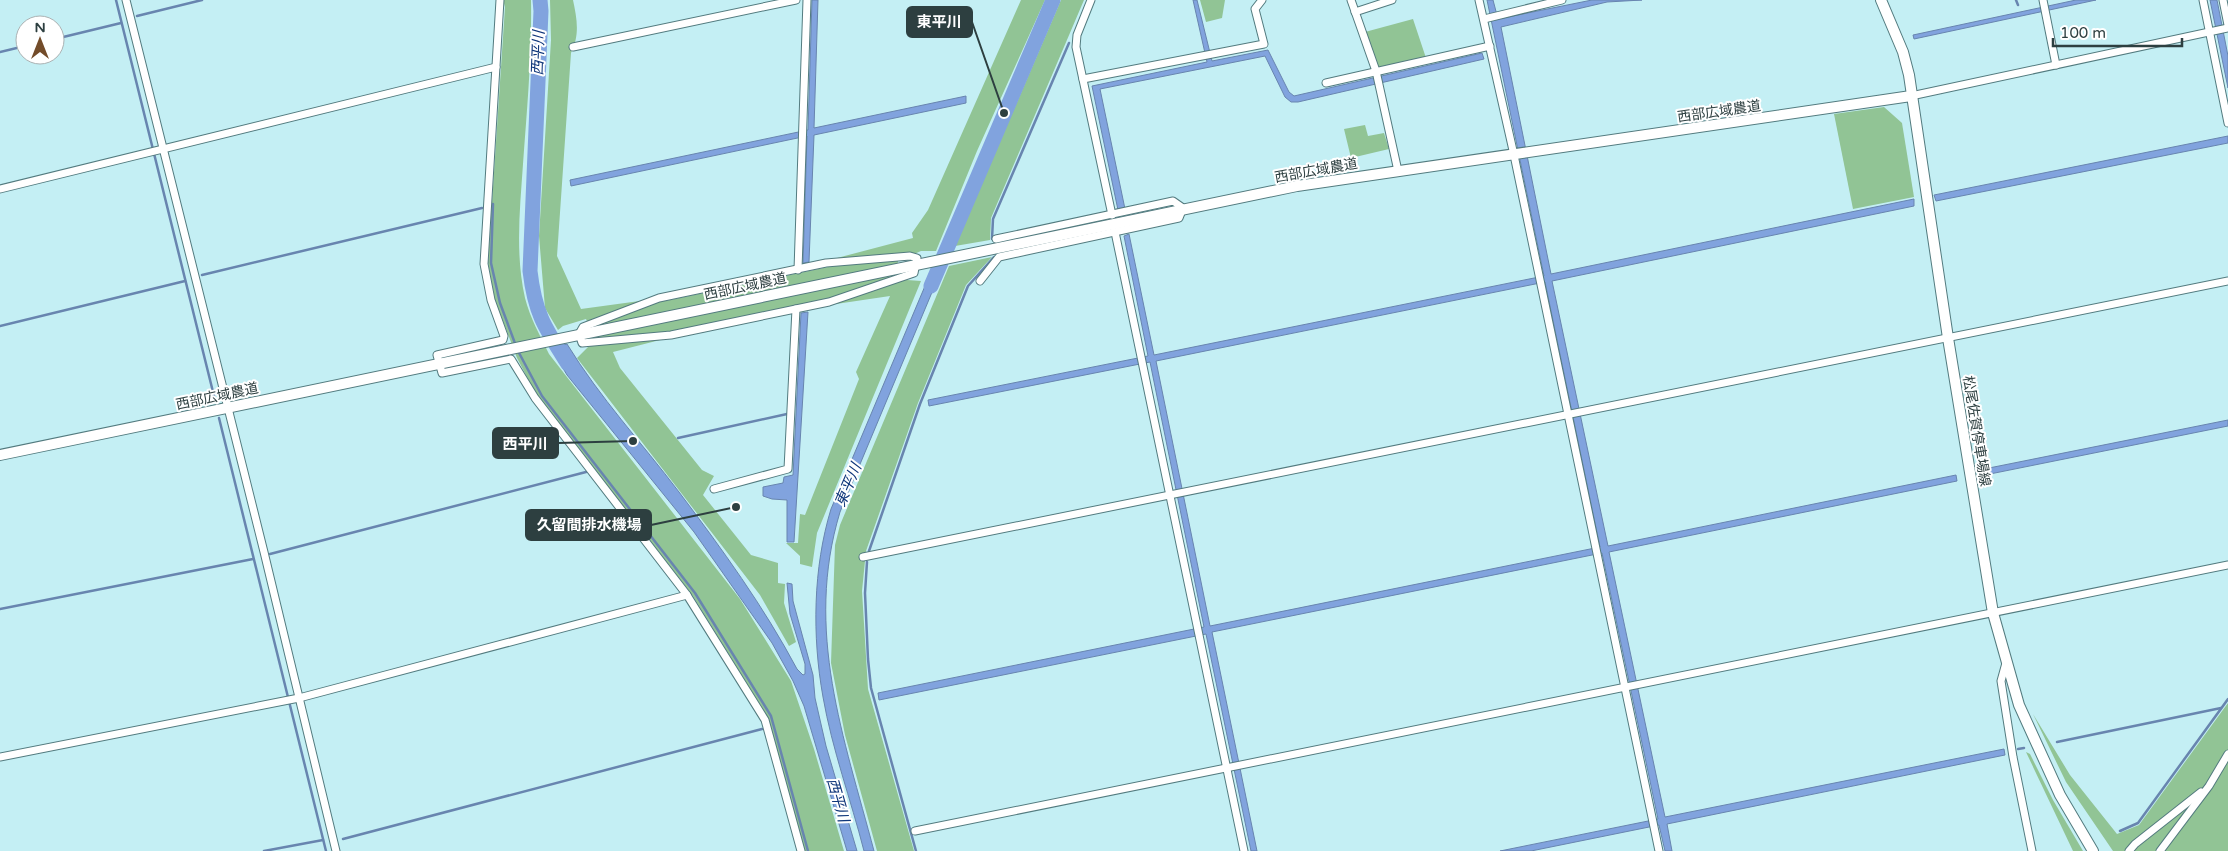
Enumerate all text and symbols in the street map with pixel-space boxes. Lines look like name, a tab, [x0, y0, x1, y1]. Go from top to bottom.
callout: 東平川	[907, 7, 972, 37]
text: 東平川	[916, 13, 962, 31]
north arrow	[15, 15, 65, 65]
scale bar	[2053, 15, 2182, 47]
text: N	[34, 19, 46, 36]
text: 100 m	[2060, 24, 2106, 42]
water label: 西平川	[528, 28, 548, 76]
street label: 西部広域農道	[1676, 97, 1762, 126]
street label: 西部広域農道	[1273, 155, 1359, 186]
street label: 西部広域農道	[702, 269, 788, 304]
street label: 松尾佐賀停車場線	[1959, 374, 1994, 488]
street label: 西部広域農道	[174, 379, 260, 414]
callout: 西平川	[493, 428, 558, 458]
text: 西平川	[502, 435, 548, 453]
water label: 東平川	[831, 459, 866, 509]
callout: 久留間排水機場	[526, 510, 651, 540]
text: 久留間排水機場	[536, 516, 642, 534]
water label: 西平川	[823, 776, 853, 826]

